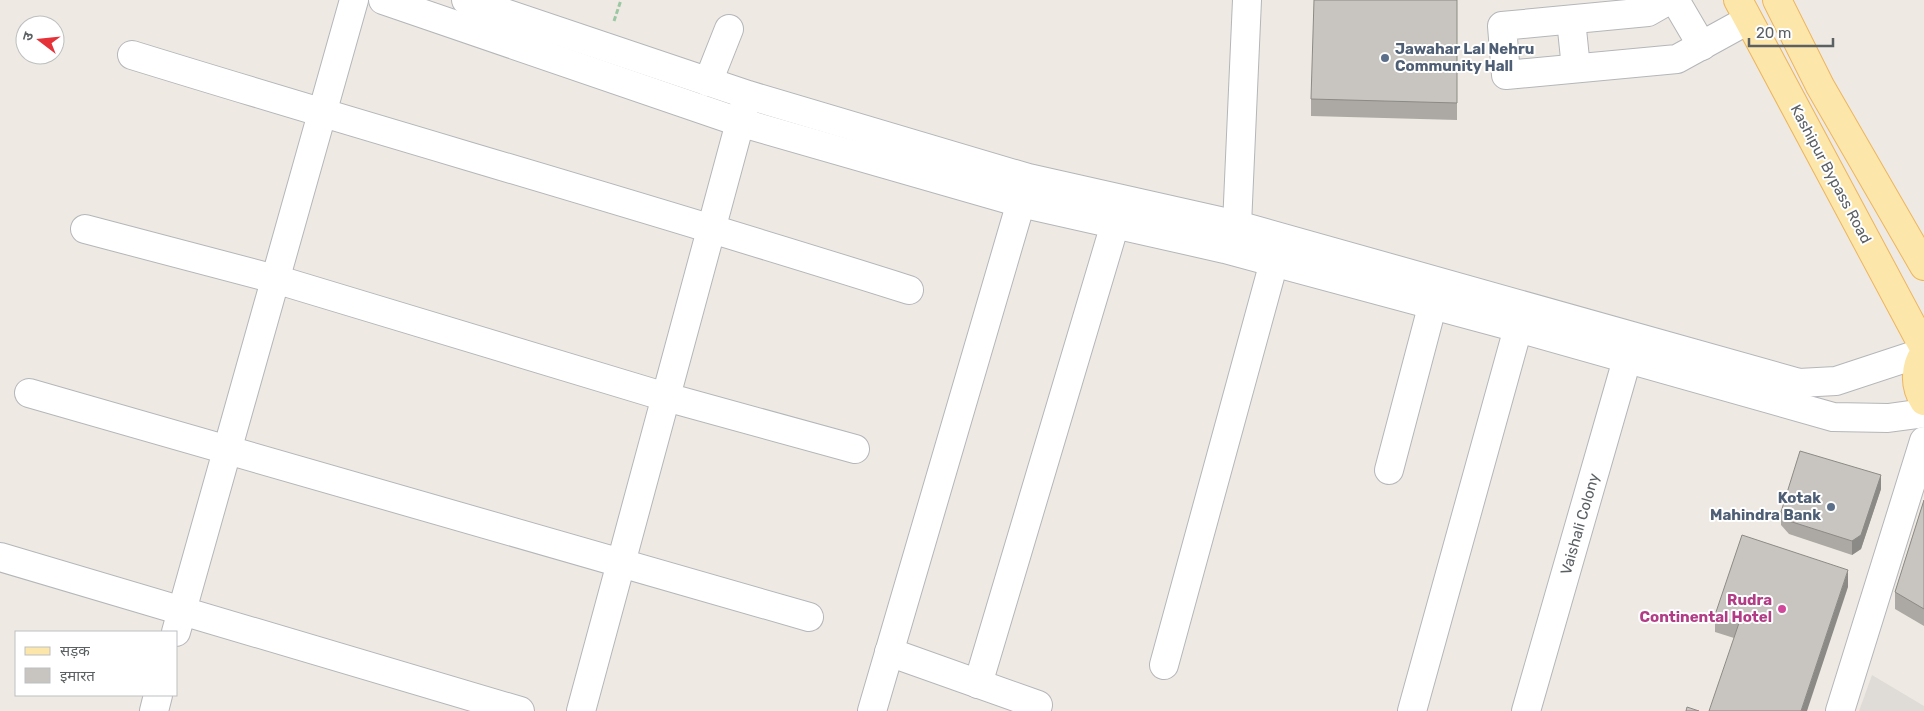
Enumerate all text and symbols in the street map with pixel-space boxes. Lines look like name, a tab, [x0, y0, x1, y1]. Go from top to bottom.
north arrow	[15, 15, 65, 65]
scale bar	[1749, 15, 1833, 47]
text: 20 m	[1756, 24, 1791, 42]
text: उ	[19, 30, 38, 43]
place label: Jawahar Lal Nehru Community Hall	[1395, 40, 1534, 75]
marker: Jawahar Lal Nehru Community Hall	[1379, 52, 1391, 64]
street label: Kashipur Bypass Road	[1787, 101, 1875, 247]
street label: Vaishali Colony	[1557, 471, 1603, 577]
place label: Kotak Mahindra Bank	[1710, 489, 1821, 524]
marker: Kotak Mahindra Bank	[1825, 501, 1837, 513]
place label: Rudra Continental Hotel	[1639, 591, 1772, 626]
marker: Rudra Continental Hotel	[1776, 603, 1788, 615]
legend	[15, 631, 178, 696]
text: सड़क	[60, 642, 90, 660]
text: इमारत	[60, 667, 95, 685]

